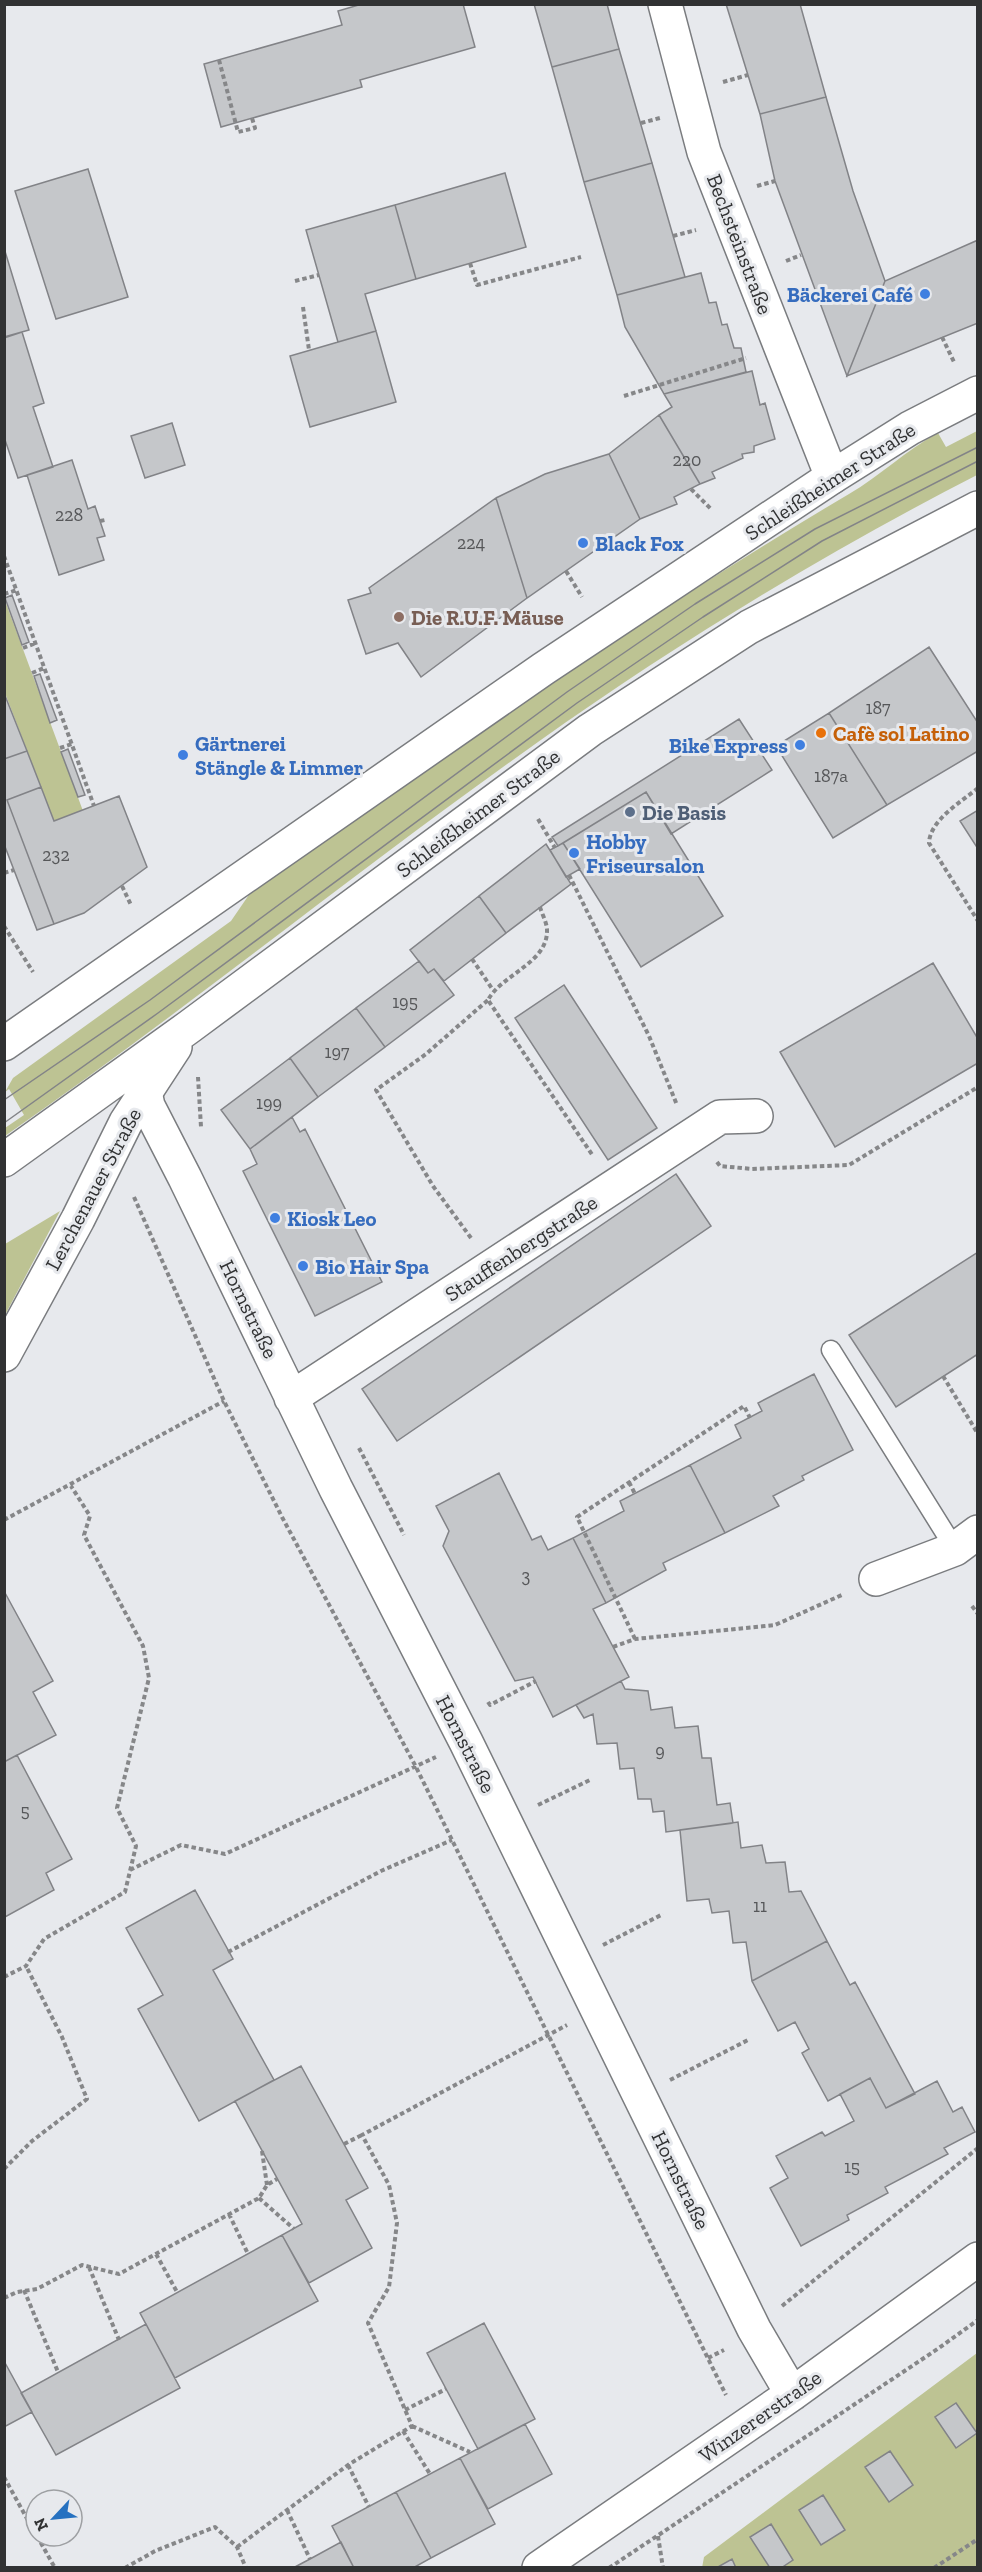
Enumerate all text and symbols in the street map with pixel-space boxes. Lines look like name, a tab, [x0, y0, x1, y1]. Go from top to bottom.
street label: Bechsteinstraße	[702, 170, 778, 318]
place label: Bäckerei Café	[787, 282, 913, 307]
marker: Bäckerei Café	[918, 287, 932, 301]
street label: Schleißheimer Straße	[740, 417, 920, 545]
house number: 220	[673, 449, 701, 471]
house number: 228	[55, 504, 83, 526]
place label: Black Fox	[595, 531, 684, 556]
house number: 224	[457, 532, 485, 554]
marker: Black Fox	[576, 536, 590, 550]
place label: Die R.U.F. Mäuse	[411, 605, 564, 630]
marker: Die R.U.F. Mäuse	[392, 610, 406, 624]
house number: 187	[865, 697, 891, 719]
place label: Cafè sol Latino	[833, 721, 969, 746]
marker: Cafè sol Latino	[814, 726, 828, 740]
place label: Gärtnerei Stängle & Limmer	[195, 731, 363, 780]
place label: Bike Express	[669, 733, 788, 758]
marker: Bike Express	[793, 738, 807, 752]
street label: Schleißheimer Straße	[391, 743, 565, 883]
marker: Gärtnerei Stängle & Limmer	[176, 748, 190, 762]
house number: 187a	[814, 765, 848, 787]
place label: Die Basis	[642, 800, 727, 825]
marker: Die Basis	[623, 805, 637, 819]
place label: Hobby Friseursalon	[586, 829, 705, 878]
house number: 232	[42, 844, 70, 866]
marker: Hobby Friseursalon	[567, 846, 581, 860]
house number: 195	[392, 991, 418, 1013]
house number: 197	[325, 1041, 350, 1063]
house number: 199	[256, 1092, 282, 1114]
street label: Lerchenauer Straße	[40, 1104, 146, 1274]
street label: Stauffenbergstraße	[440, 1189, 602, 1307]
place label: Kiosk Leo	[287, 1206, 376, 1231]
marker: Kiosk Leo	[268, 1211, 282, 1225]
place label: Bio Hair Spa	[315, 1254, 430, 1279]
street label: Hornstraße	[214, 1256, 284, 1362]
marker: Bio Hair Spa	[296, 1259, 310, 1273]
house number: 3	[522, 1565, 531, 1587]
street label: Hornstraße	[431, 1691, 501, 1797]
house number: 9	[655, 1740, 665, 1762]
house number: 5	[20, 1800, 30, 1822]
house number: 11	[753, 1895, 767, 1917]
street label: Hornstraße	[646, 2127, 716, 2233]
house number: 15	[844, 2156, 860, 2178]
street label: Winzererstraße	[694, 2364, 826, 2467]
north arrow	[24, 2488, 84, 2548]
text: N	[30, 2515, 52, 2534]

